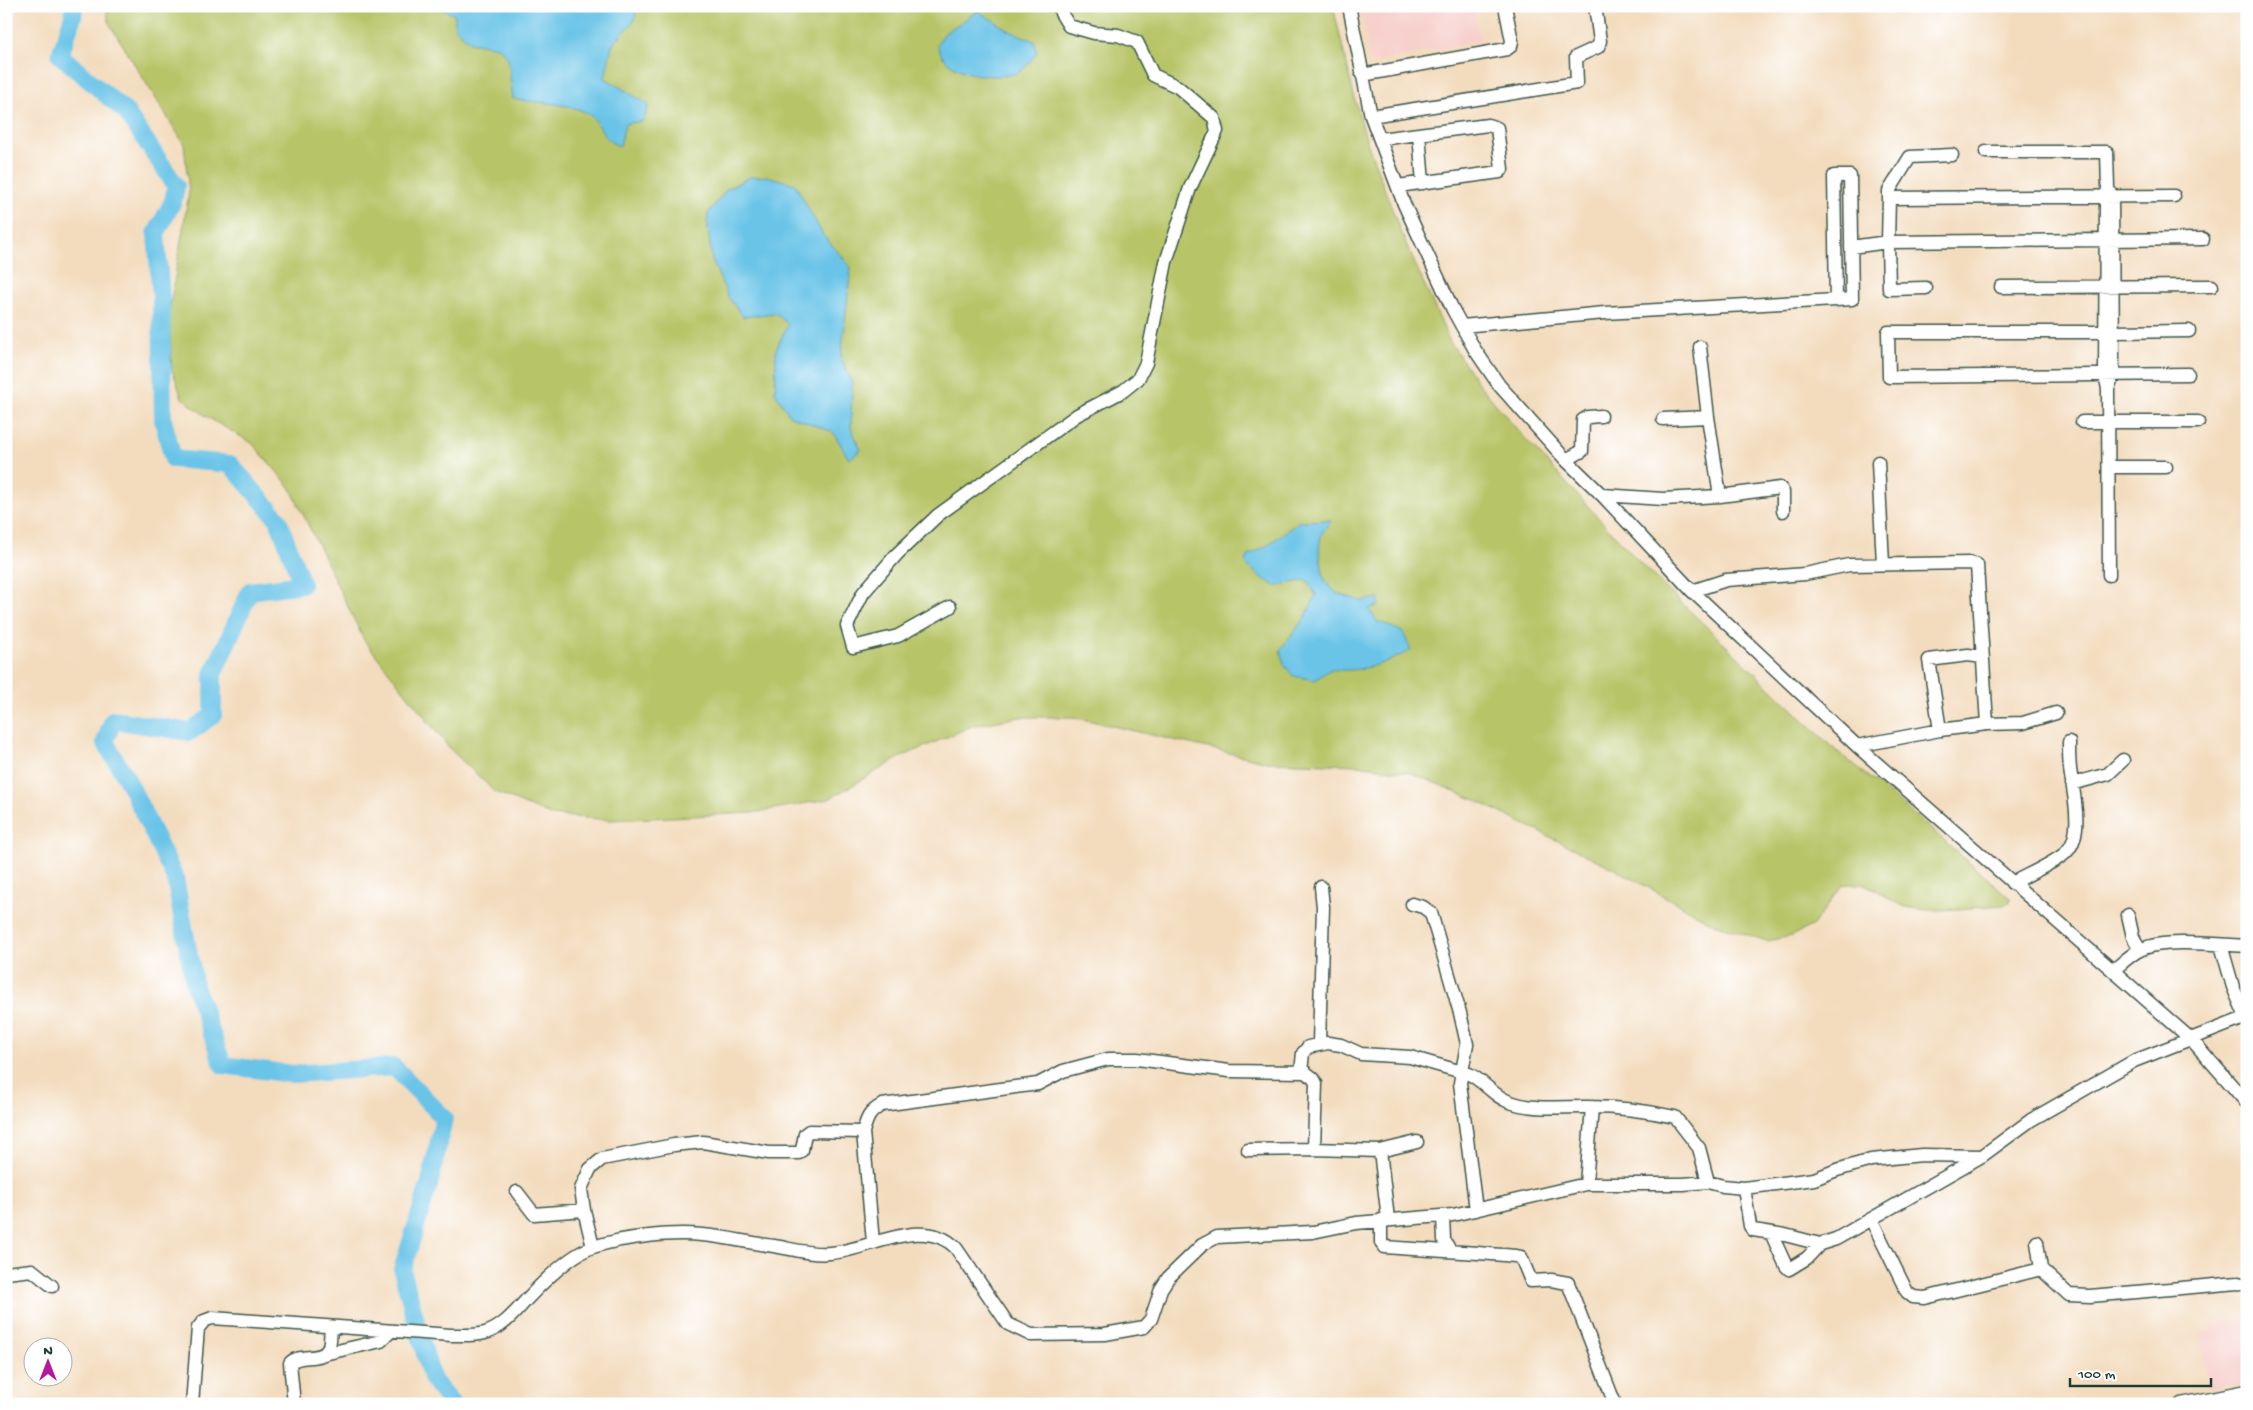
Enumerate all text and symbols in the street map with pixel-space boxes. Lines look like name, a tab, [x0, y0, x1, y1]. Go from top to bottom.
north arrow	[22, 1338, 72, 1388]
text: N	[43, 1343, 53, 1360]
scale bar	[2070, 1355, 2212, 1387]
text: 100 m	[2077, 1366, 2116, 1384]

